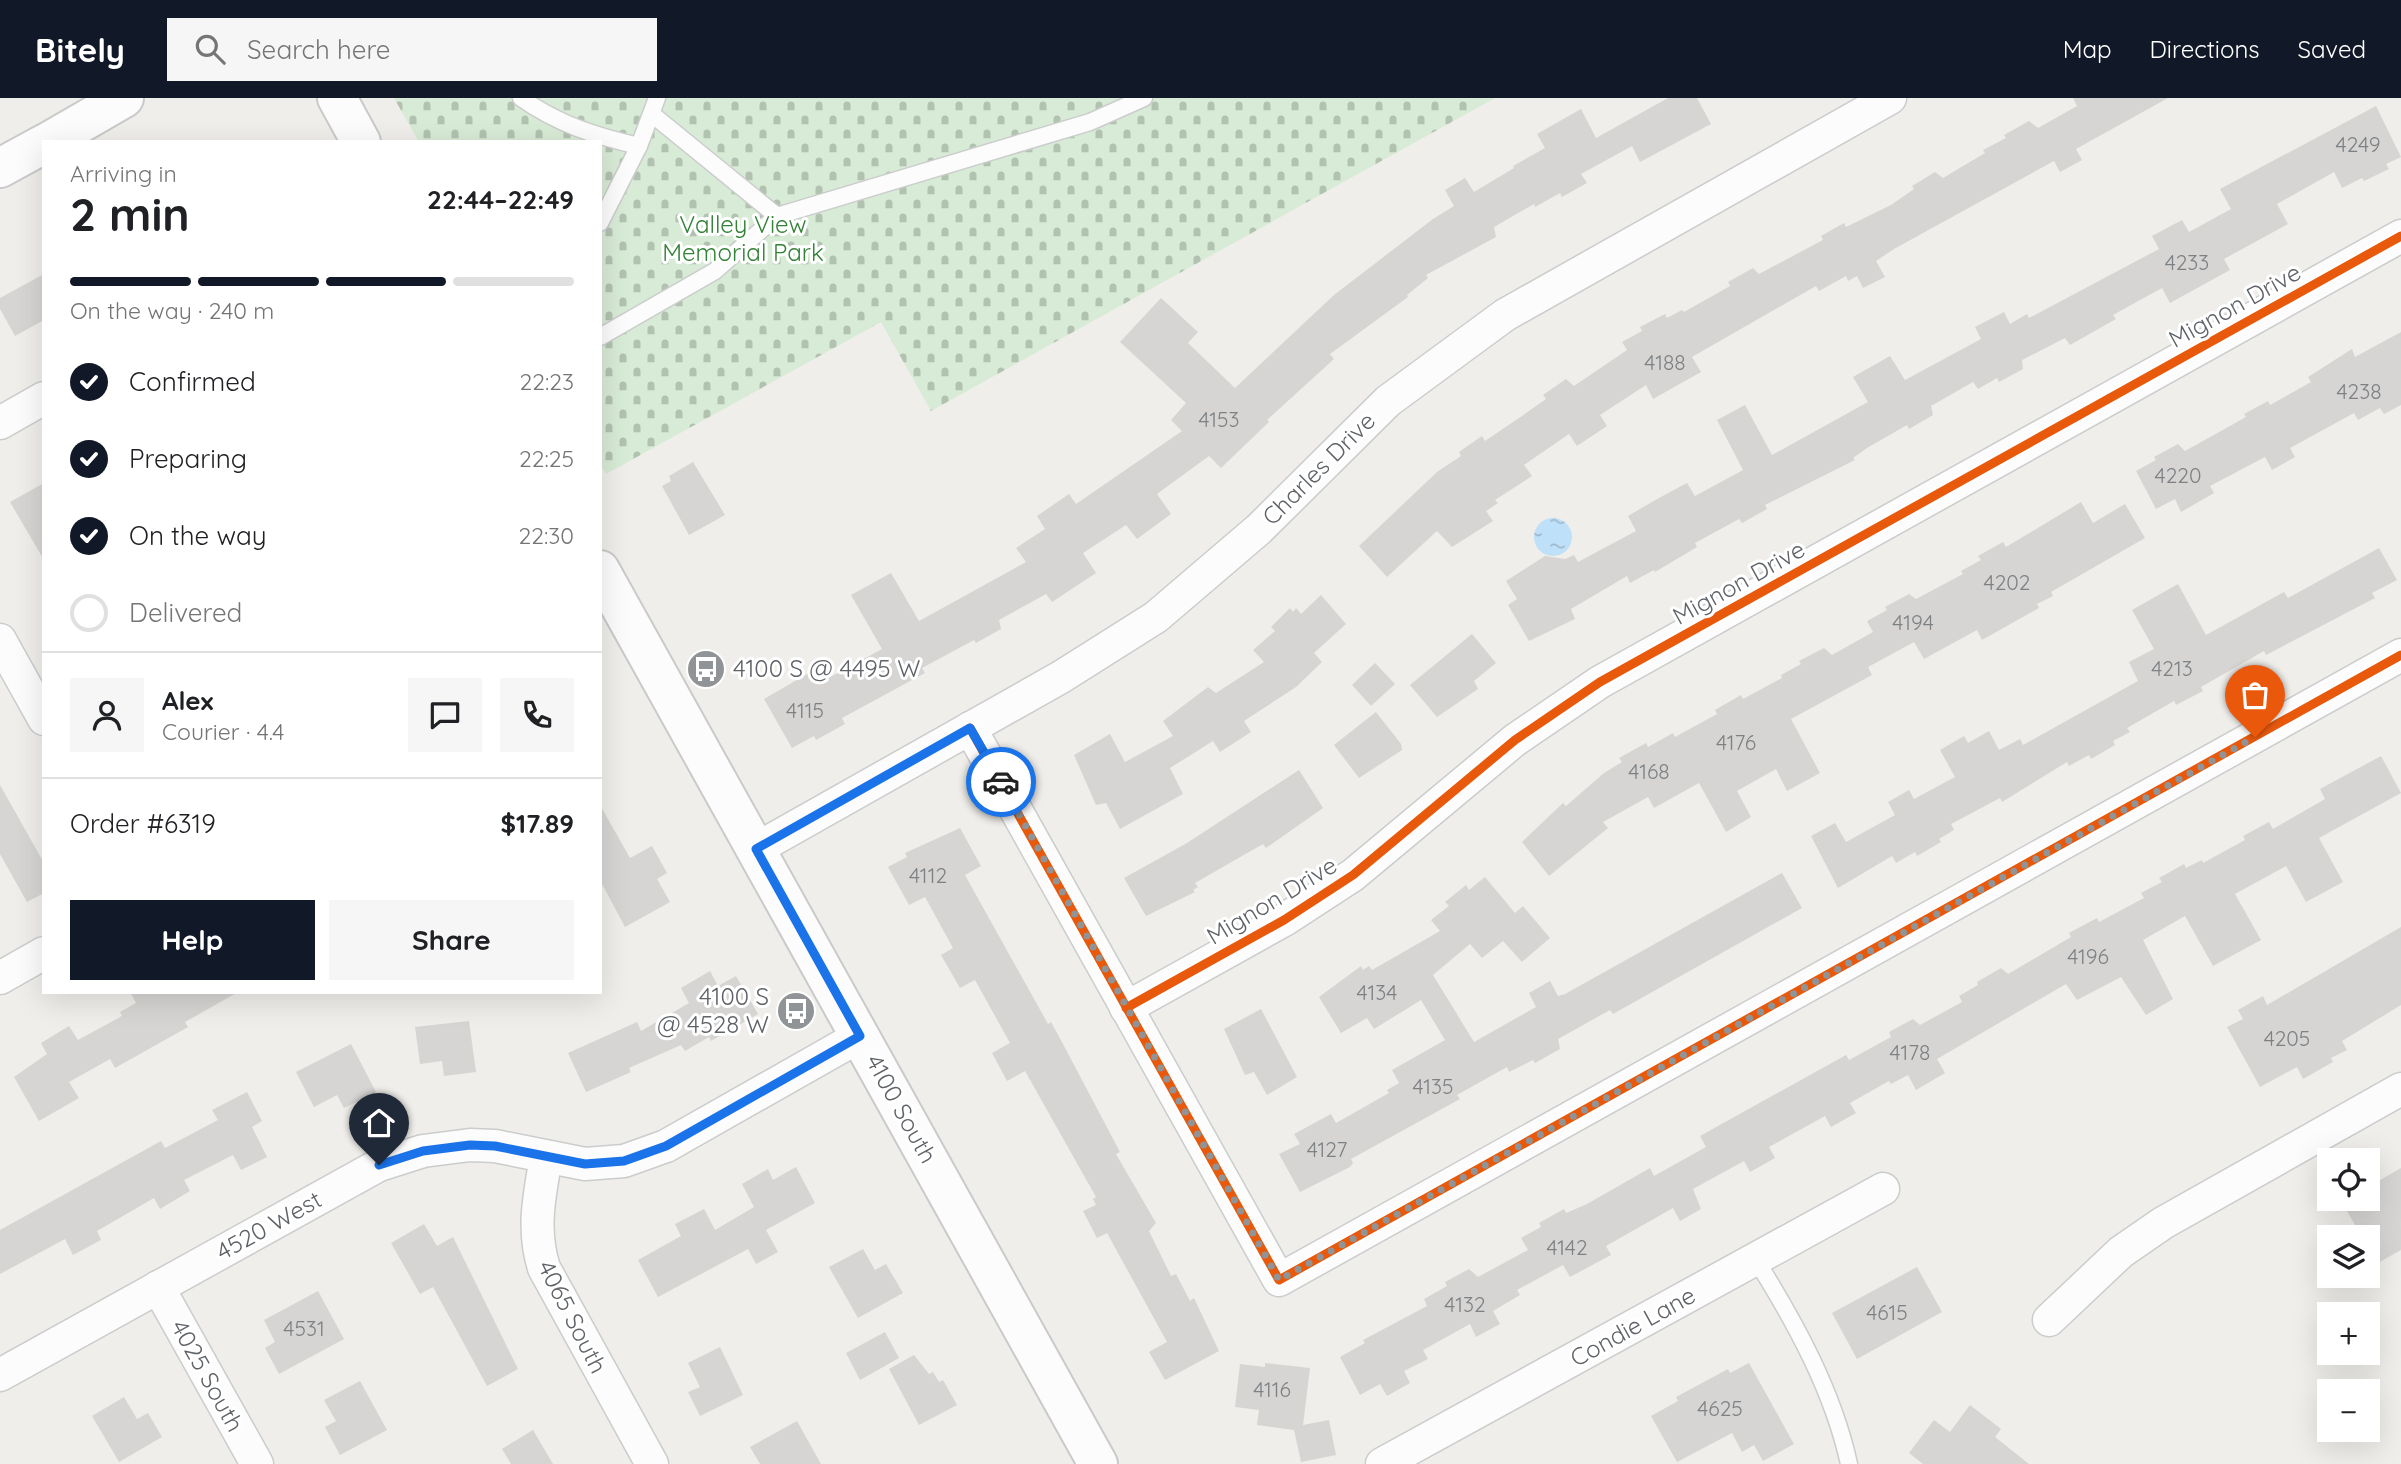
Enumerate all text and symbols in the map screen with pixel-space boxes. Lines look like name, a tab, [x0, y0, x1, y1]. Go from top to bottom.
search box	[167, 18, 657, 81]
text: Bitely	[35, 29, 125, 70]
icon: search	[191, 30, 229, 68]
text: Search here	[247, 33, 391, 66]
text: Map	[2063, 34, 2112, 64]
text: Directions	[2150, 34, 2260, 64]
text: Saved	[2298, 34, 2366, 64]
house number: 4249	[2336, 131, 2380, 157]
text: Arriving in	[70, 159, 177, 188]
text: 22:44–22:49	[427, 183, 574, 216]
text: 2 min	[70, 185, 190, 243]
park label: Valley View Memorial Park	[662, 209, 824, 267]
house number: 4233	[2165, 249, 2209, 275]
street label: Mignon Drive	[2163, 256, 2306, 354]
text: On the way · 240 m	[70, 296, 274, 325]
house number: 4188	[1644, 349, 1686, 375]
icon: check	[70, 363, 108, 401]
text: Confirmed	[129, 365, 256, 398]
text: 22:23	[519, 367, 574, 396]
house number: 4238	[2336, 378, 2382, 404]
house number: 4153	[1198, 406, 1240, 432]
street label: Charles Drive	[1256, 406, 1381, 531]
icon: check	[70, 440, 108, 478]
text: Preparing	[129, 442, 247, 475]
text: 22:25	[519, 444, 574, 473]
house number: 4220	[2155, 462, 2201, 488]
icon: check	[70, 517, 108, 555]
text: On the way	[129, 519, 267, 552]
text: 22:30	[518, 521, 574, 550]
street label: Mignon Drive	[1667, 533, 1810, 631]
house number: 4202	[1984, 569, 2030, 595]
text: Delivered	[129, 596, 242, 629]
house number: 4194	[1892, 609, 1934, 635]
bus stop icon: 4100 S @ 4495 W	[685, 648, 727, 690]
place label: 4100 S @ 4495 W	[733, 653, 920, 683]
house number: 4213	[2151, 655, 2193, 681]
pin	[2225, 665, 2285, 737]
icon: bag	[2236, 676, 2274, 714]
button: person	[70, 678, 144, 752]
button: chat	[408, 678, 482, 752]
button: phone	[500, 678, 574, 752]
text: Alex	[162, 684, 213, 717]
house number: 4115	[786, 697, 824, 723]
text: Courier · 4.4	[162, 717, 284, 746]
house number: 4176	[1716, 729, 1756, 755]
courier	[966, 747, 1036, 817]
house number: 4168	[1628, 758, 1670, 784]
icon: car	[982, 763, 1020, 801]
text: Order #6319	[70, 807, 216, 840]
text: $17.89	[500, 807, 574, 840]
street label: Mignon Drive	[1201, 850, 1342, 951]
house number: 4112	[909, 862, 947, 888]
button: Help	[70, 900, 315, 980]
button: Share	[329, 900, 574, 980]
house number: 4196	[2067, 943, 2109, 969]
house number: 4134	[1357, 979, 1397, 1005]
place label: 4100 S @ 4528 W	[657, 981, 769, 1039]
bus stop icon: 4100 S @ 4528 W	[775, 990, 817, 1032]
house number: 4205	[2264, 1025, 2310, 1051]
house number: 4178	[1890, 1039, 1930, 1065]
street label: 4100 South	[860, 1049, 944, 1168]
house number: 4135	[1412, 1073, 1454, 1099]
pin	[349, 1093, 409, 1165]
icon: home	[360, 1104, 398, 1142]
house number: 4127	[1307, 1136, 1348, 1162]
map controls	[2317, 1148, 2380, 1442]
button: locate	[2317, 1148, 2380, 1211]
street label: 4520 West	[211, 1184, 326, 1266]
button: layers	[2317, 1225, 2380, 1288]
house number: 4142	[1546, 1234, 1588, 1260]
street label: 4065 South	[532, 1255, 614, 1378]
street label: Condie Lane	[1565, 1279, 1700, 1373]
house number: 4132	[1444, 1291, 1486, 1317]
house number: 4615	[1866, 1299, 1908, 1325]
button: +	[2317, 1302, 2380, 1365]
street label: 4025 South	[165, 1314, 251, 1437]
house number: 4531	[283, 1315, 325, 1341]
house number: 4116	[1253, 1376, 1291, 1402]
button: −	[2317, 1379, 2380, 1442]
house number: 4625	[1697, 1395, 1743, 1421]

